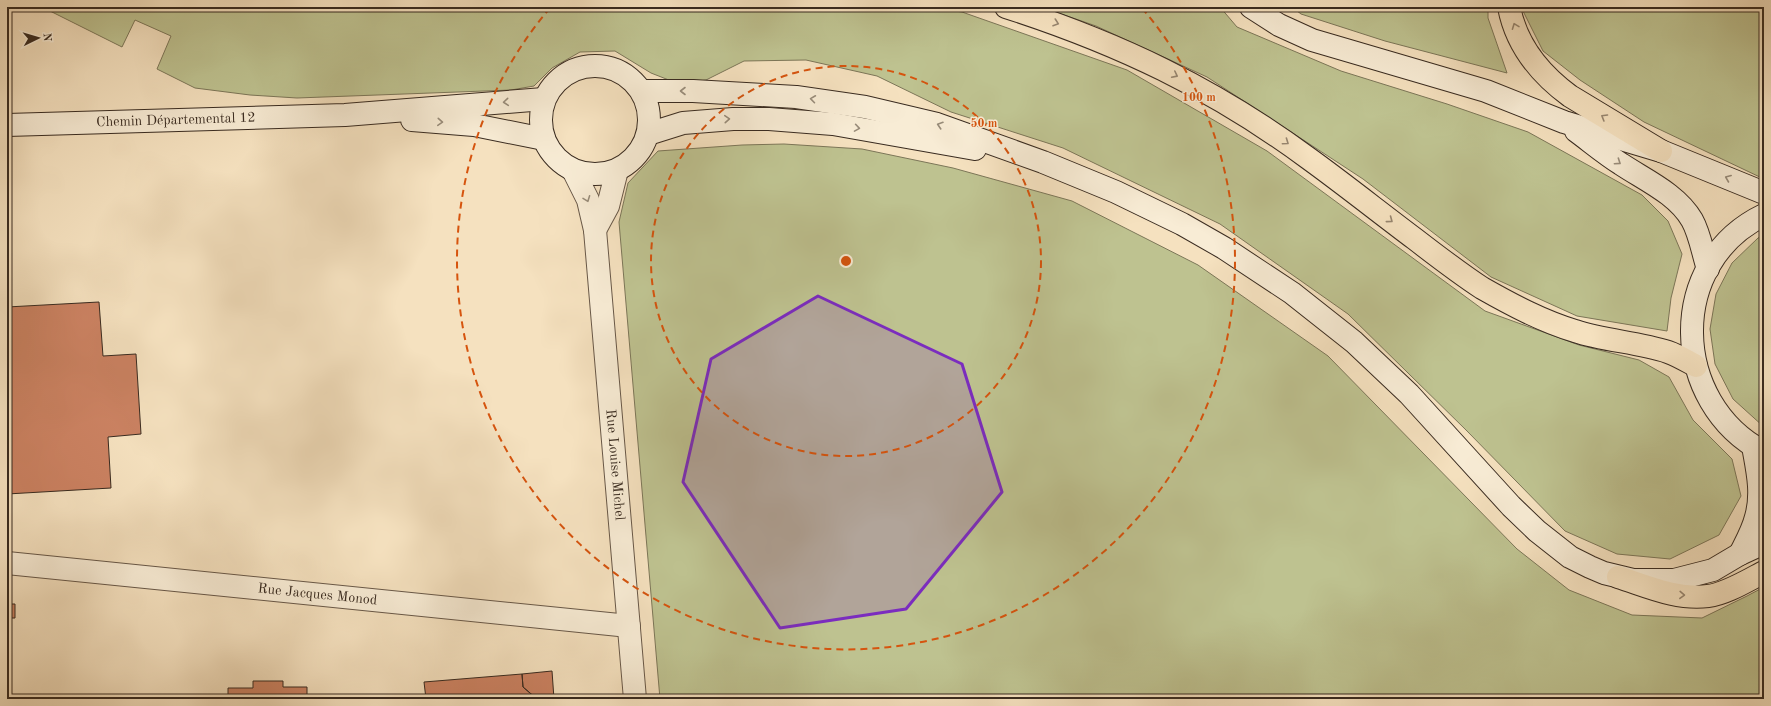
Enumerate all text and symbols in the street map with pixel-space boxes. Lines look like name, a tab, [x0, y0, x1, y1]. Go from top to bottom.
north arrow	[18, 18, 58, 58]
one-way arrow	[1053, 18, 1060, 27]
one-way arrow	[1511, 23, 1519, 30]
text: N	[41, 33, 52, 43]
one-way arrow	[1171, 70, 1179, 78]
one-way arrow	[680, 87, 686, 95]
text: 100 m	[1182, 92, 1216, 104]
one-way arrow	[810, 95, 816, 104]
one-way arrow	[503, 97, 509, 106]
street label: Chemin Départemental 12	[96, 111, 256, 129]
one-way arrow	[1601, 114, 1608, 121]
one-way arrow	[724, 115, 730, 124]
text: 50 m	[971, 117, 998, 130]
one-way arrow	[437, 118, 443, 127]
one-way arrow	[937, 121, 944, 130]
one-way arrow	[854, 123, 860, 131]
one-way arrow	[1282, 137, 1289, 144]
one-way arrow	[1614, 157, 1621, 165]
one-way arrow	[1724, 175, 1731, 183]
one-way arrow	[583, 195, 591, 202]
one-way arrow	[1386, 216, 1393, 223]
centre of rings	[839, 254, 853, 268]
street label: Rue Louise Michel	[603, 409, 627, 521]
street label: Rue Jacques Monod	[257, 581, 378, 607]
one-way arrow	[1679, 591, 1685, 600]

